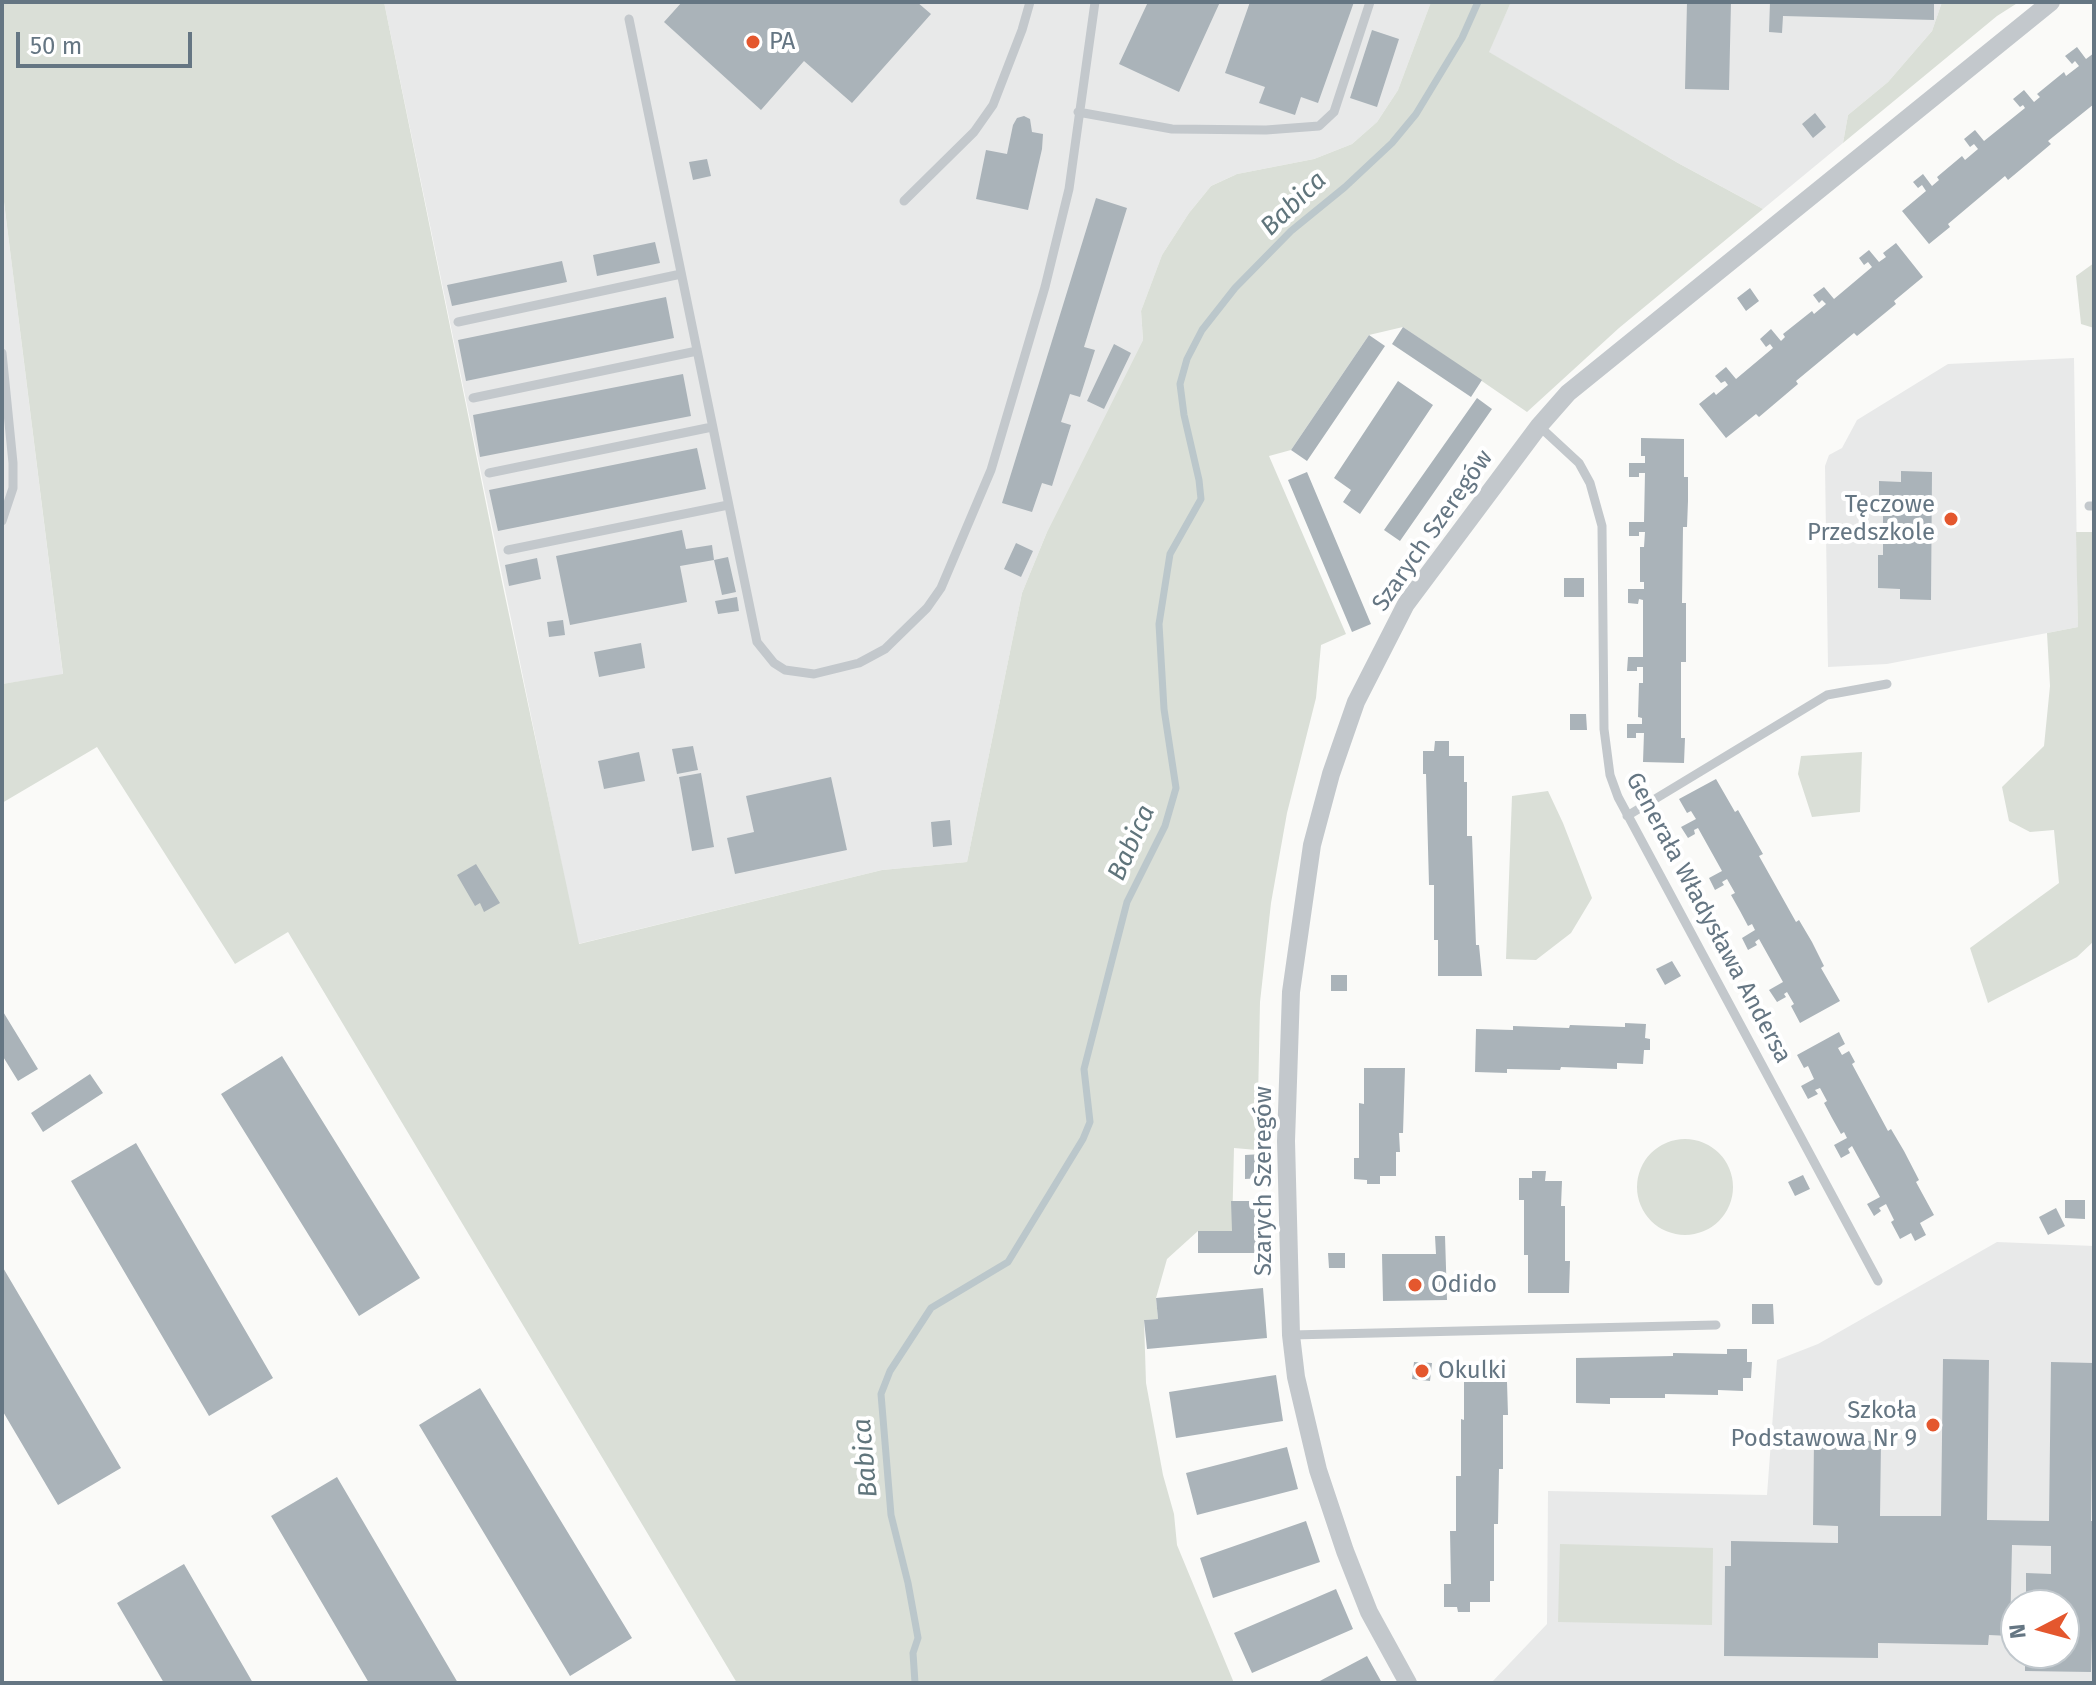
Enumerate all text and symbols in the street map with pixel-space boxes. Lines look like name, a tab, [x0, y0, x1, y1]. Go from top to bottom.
scale bar	[20, 16, 196, 66]
place label: PA	[769, 28, 795, 56]
text: 50 m	[30, 32, 82, 60]
marker: PA	[744, 33, 762, 51]
water label: Babica	[1255, 165, 1333, 243]
street label: Szarych Szeregów	[1367, 445, 1499, 617]
place label: Tęczowe Przedszkole	[1807, 491, 1935, 547]
marker: Tęczowe Przedszkole	[1942, 510, 1960, 528]
street label: Generała Władysława Andersa	[1619, 768, 1797, 1068]
water label: Babica	[1102, 800, 1162, 886]
street label: Szarych Szeregów	[1250, 1086, 1278, 1276]
place label: Odido	[1431, 1271, 1497, 1299]
marker: Odido	[1406, 1276, 1424, 1294]
place label: Okulki	[1438, 1357, 1507, 1385]
marker: Okulki	[1413, 1362, 1431, 1380]
place label: Szkoła Podstawowa Nr 9	[1731, 1397, 1917, 1453]
marker: Szkoła Podstawowa Nr 9	[1924, 1416, 1942, 1434]
water label: Babica	[847, 1417, 885, 1499]
north arrow	[2000, 1589, 2080, 1669]
text: N	[2003, 1623, 2032, 1640]

